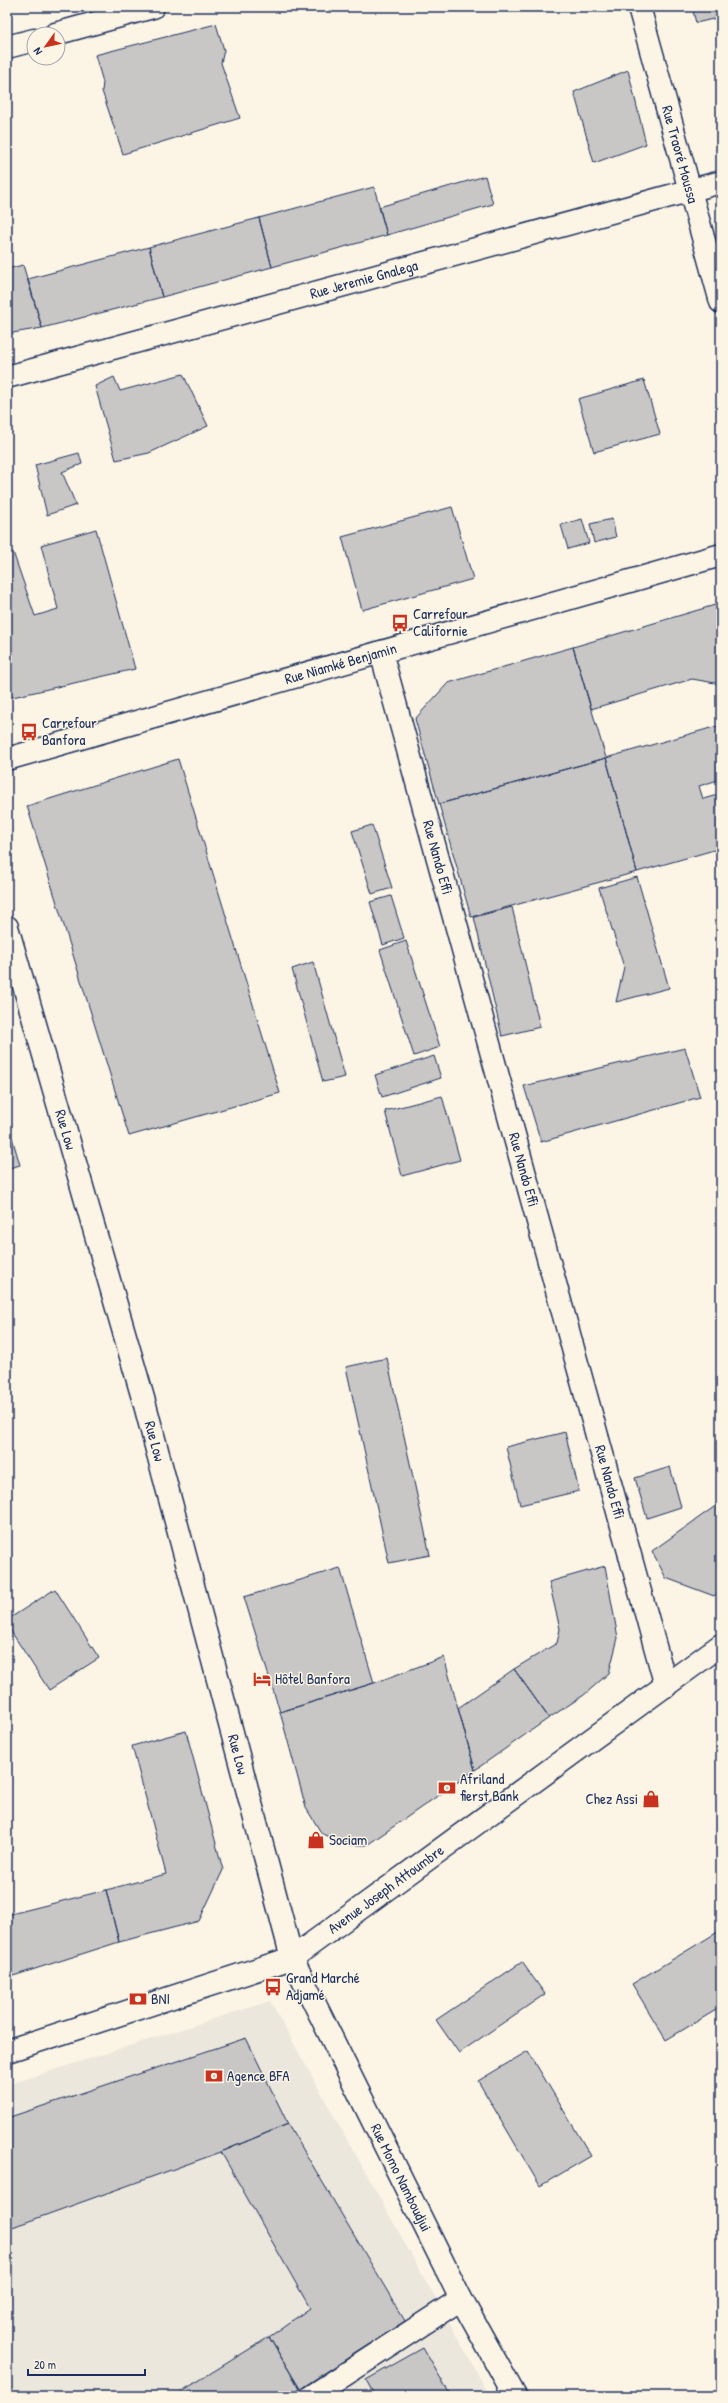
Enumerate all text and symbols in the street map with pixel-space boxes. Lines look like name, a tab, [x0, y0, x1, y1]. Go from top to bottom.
north arrow	[26, 26, 66, 66]
text: N	[30, 45, 45, 58]
street label: Rue Traoré Moussa	[657, 103, 704, 206]
street label: Rue Jeremie Gnalega	[307, 254, 420, 304]
place label: Carrefour Californie	[413, 603, 468, 641]
bus stop icon: Carrefour Californie	[390, 613, 410, 633]
street label: Rue Niamké Benjamin	[282, 637, 399, 689]
place label: Carrefour Banfora	[42, 712, 97, 750]
bus stop icon: Carrefour Banfora	[19, 722, 39, 742]
street label: Rue Nando Effi	[418, 818, 458, 897]
street label: Rue Low	[50, 1107, 82, 1152]
street label: Rue Nando Effi	[504, 1130, 544, 1209]
street label: Rue Low	[140, 1419, 171, 1464]
street label: Rue Nando Effi	[590, 1442, 631, 1521]
place label: Hôtel Banfora	[275, 1668, 350, 1689]
hotel icon: Hôtel Banfora	[252, 1669, 272, 1689]
street label: Rue Low	[223, 1732, 254, 1777]
place label: Afriland fierst Bank	[460, 1768, 519, 1806]
bank icon: Afriland fierst Bank	[437, 1778, 457, 1798]
place label: Chez Assi	[585, 1788, 638, 1809]
shop icon: Chez Assi	[641, 1789, 661, 1809]
place label: Sociam	[329, 1829, 367, 1850]
shop icon: Sociam	[306, 1830, 326, 1850]
street label: Avenue Joseph Attoumbre	[323, 1840, 448, 1939]
place label: Grand Marché Adjamé	[286, 1967, 360, 2005]
bus stop icon: Grand Marché Adjamé	[263, 1977, 283, 1997]
place label: BNI	[151, 1988, 170, 2009]
bank icon: BNI	[128, 1989, 148, 2009]
place label: Agence BFA	[227, 2065, 290, 2086]
bank icon: Agence BFA	[204, 2066, 224, 2086]
street label: Rue Momo Namboudjui	[366, 2120, 437, 2235]
scale bar	[28, 2351, 145, 2377]
text: 20 m	[34, 2356, 56, 2373]

